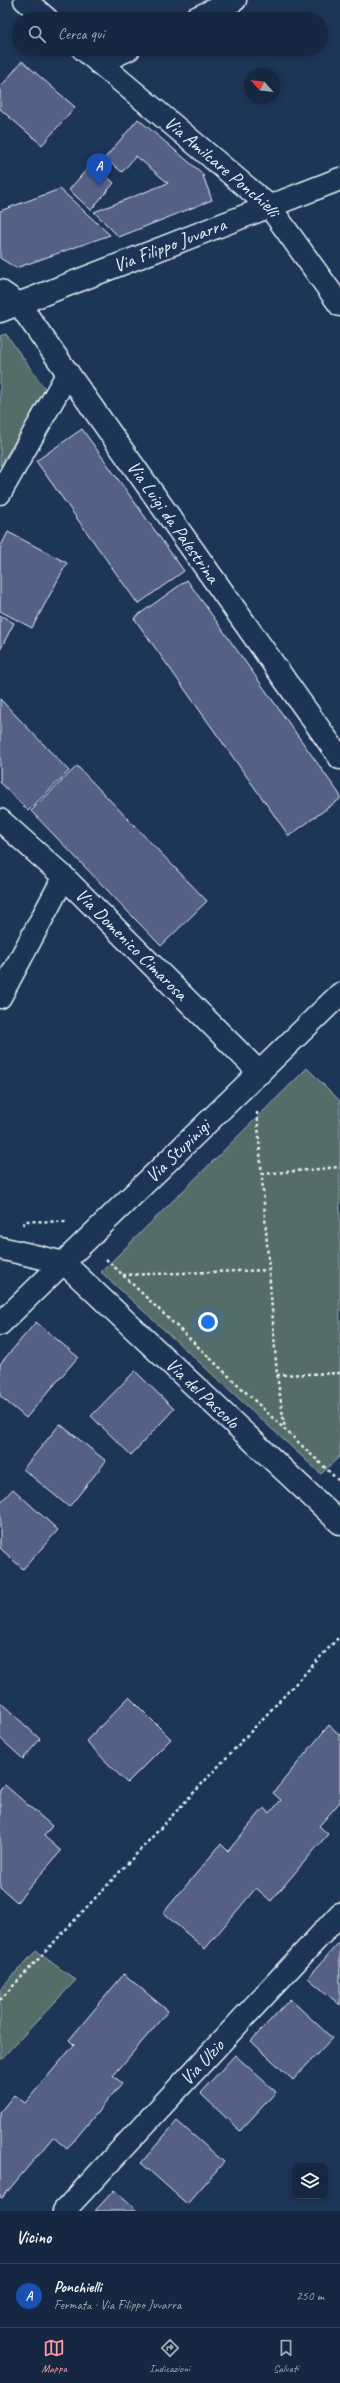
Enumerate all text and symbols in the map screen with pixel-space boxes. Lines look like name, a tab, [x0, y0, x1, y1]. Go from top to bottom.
search box	[12, 12, 328, 56]
icon: search	[26, 23, 48, 45]
text: Cerca qui	[58, 25, 104, 44]
north arrow	[244, 68, 280, 104]
street label: Via Amilcare Ponchielli	[159, 111, 286, 224]
pin: A	[86, 153, 112, 186]
street label: Via Filippo Juvarra	[110, 212, 231, 278]
street label: Via Luigi da Palestrina	[122, 456, 226, 589]
street label: Via Domenico Cimarosa	[70, 883, 194, 1007]
street label: Via Stupinigi	[141, 1113, 217, 1188]
your location	[198, 1312, 218, 1332]
street label: Via del Pascolo	[160, 1353, 245, 1435]
street label: Via Ulzio	[175, 2033, 230, 2090]
map controls	[292, 2163, 328, 2199]
button: layers	[292, 2163, 328, 2199]
text: Vicino	[16, 2227, 51, 2248]
text: Ponchielli	[54, 2278, 101, 2297]
text: A	[26, 2288, 32, 2304]
text: 250 m	[296, 2288, 324, 2304]
text: Fermata · Via Filippo Juvarra	[54, 2297, 181, 2313]
tab: Mappa	[41, 2337, 67, 2375]
tab: Indicazioni	[150, 2337, 190, 2375]
tab: Salvati	[273, 2337, 299, 2375]

